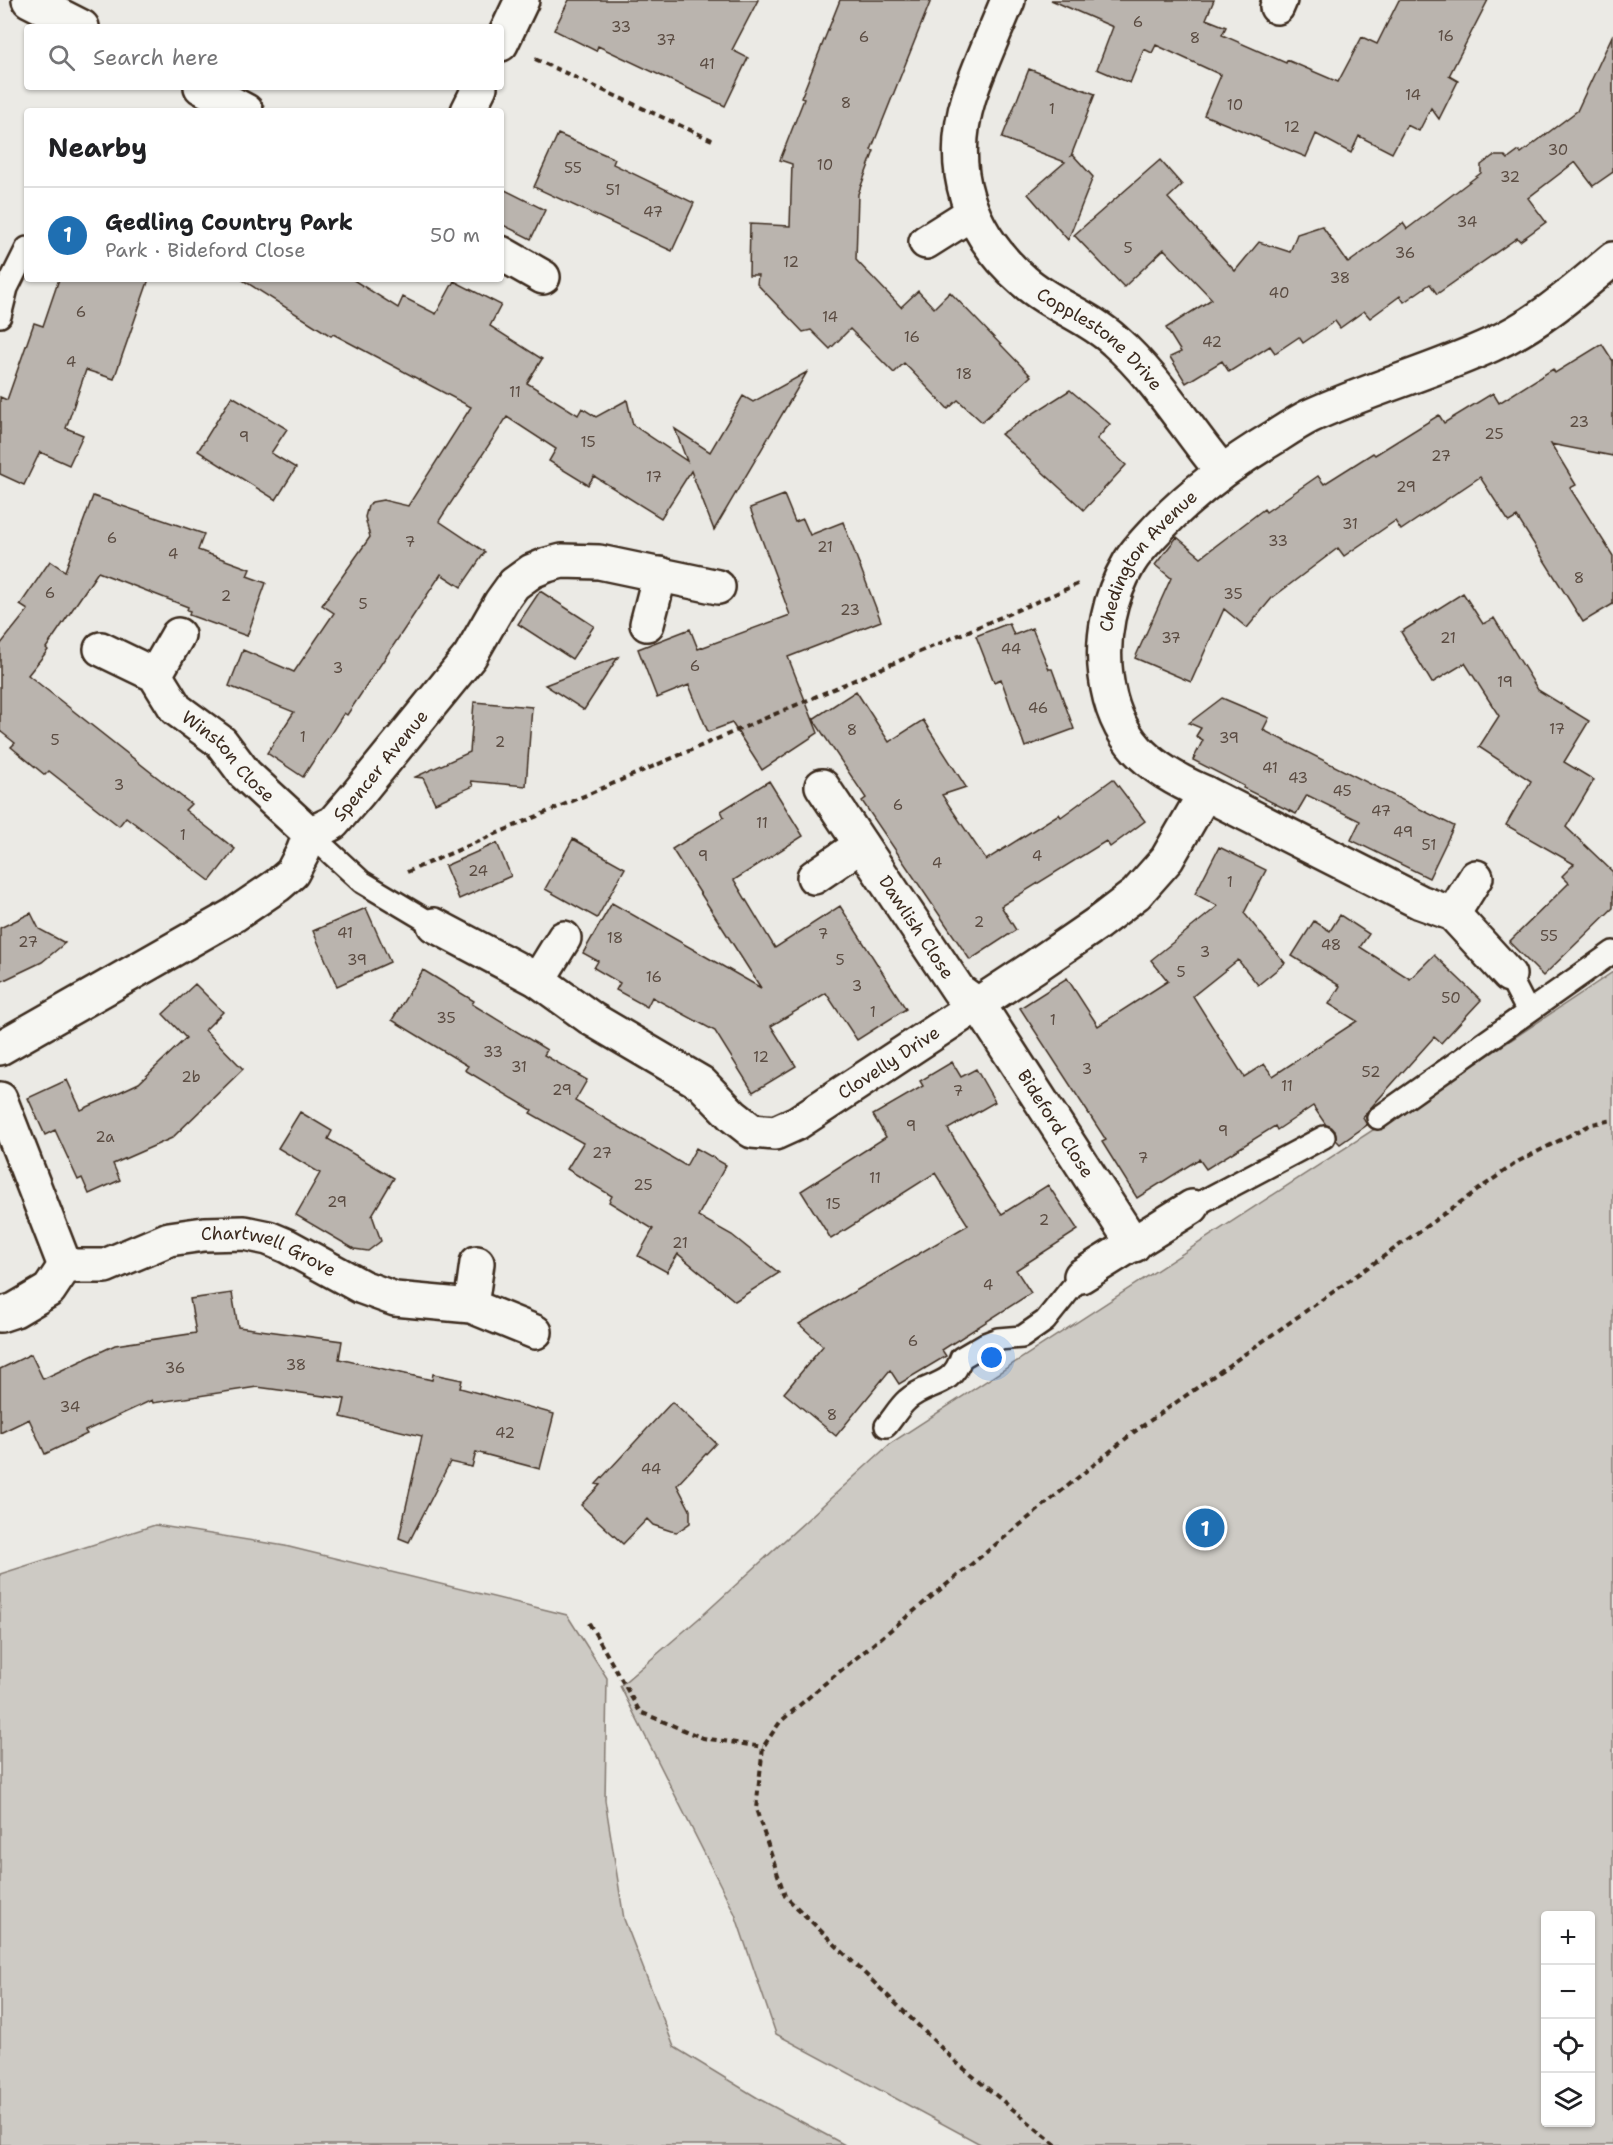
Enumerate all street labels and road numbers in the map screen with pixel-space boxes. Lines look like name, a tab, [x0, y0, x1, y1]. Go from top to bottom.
street label: Copplestone Drive	[1032, 282, 1168, 396]
street label: Chedington Avenue	[1094, 485, 1202, 633]
street label: Winston Close	[177, 705, 280, 808]
street label: Spencer Avenue	[328, 705, 434, 826]
street label: Dawlish Close	[873, 871, 960, 984]
street label: Clovelly Drive	[833, 1020, 944, 1105]
street label: Bideford Close	[1012, 1065, 1099, 1183]
street label: Chartwell Grove	[201, 1221, 340, 1283]

